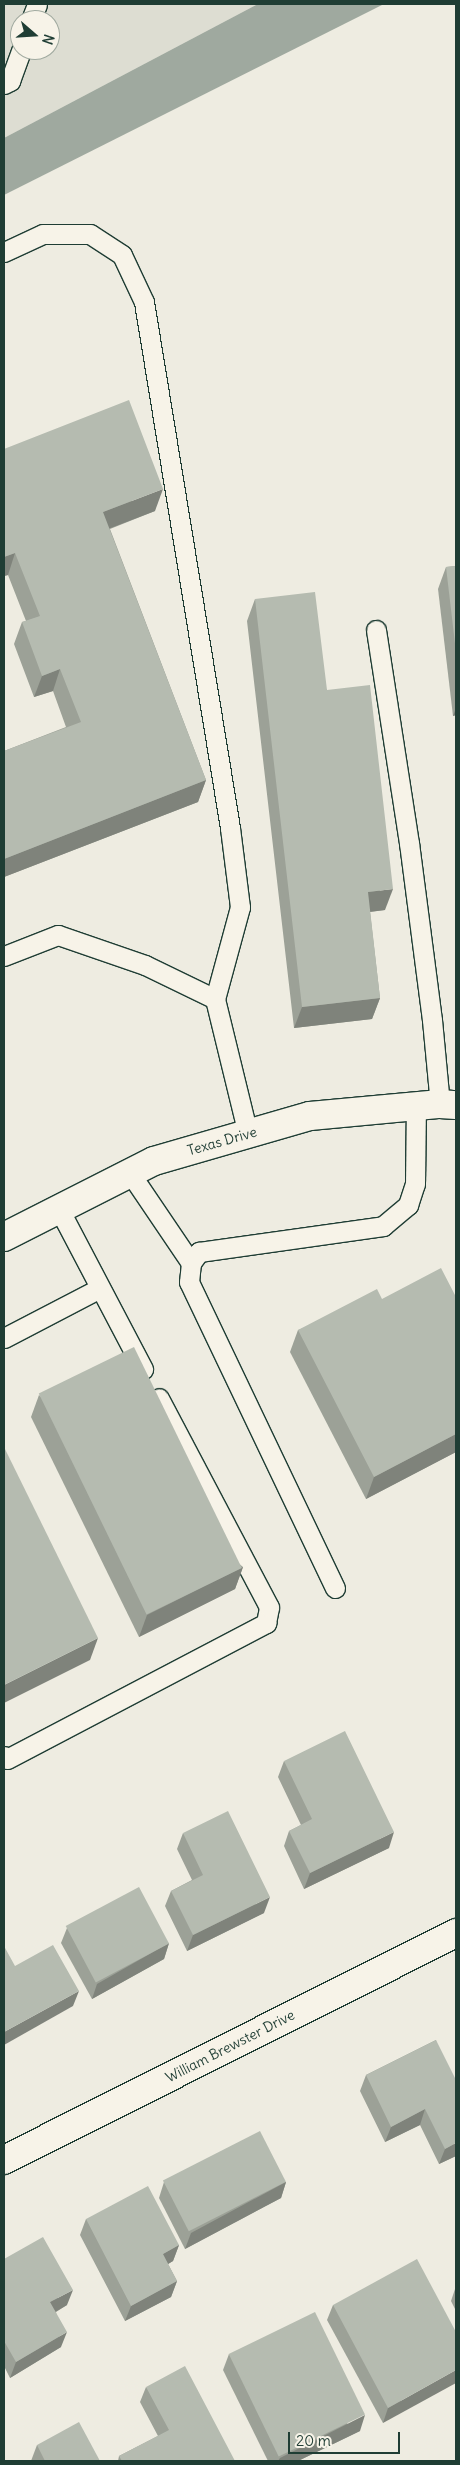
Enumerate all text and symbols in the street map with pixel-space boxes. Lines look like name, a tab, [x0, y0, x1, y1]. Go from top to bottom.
north arrow	[10, 10, 60, 60]
text: N	[38, 32, 58, 47]
street label: Texas Drive	[185, 1123, 259, 1159]
street label: William Brewster Drive	[163, 2006, 297, 2086]
scale bar	[290, 2422, 402, 2454]
text: 20 m	[296, 2431, 331, 2450]

